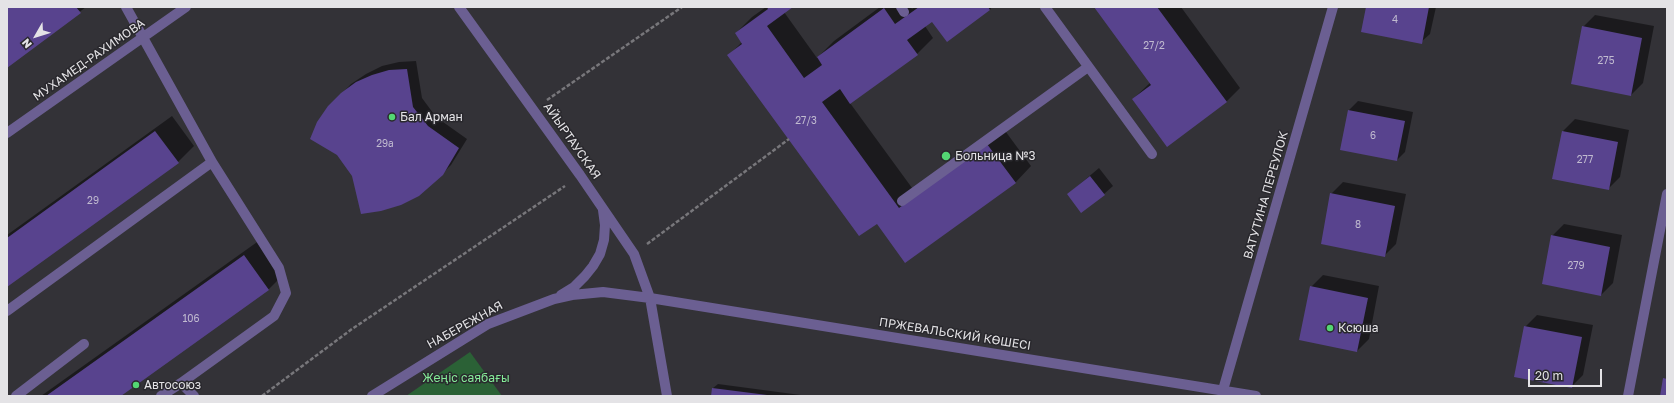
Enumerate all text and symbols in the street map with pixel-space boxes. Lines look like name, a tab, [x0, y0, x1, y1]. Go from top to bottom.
house number: 4	[1392, 14, 1398, 26]
north arrow	[16, 16, 56, 56]
street label: МУХАМЕД-РАХИМОВА	[30, 16, 148, 104]
text: N	[19, 37, 34, 51]
house number: 27/2	[1143, 40, 1165, 52]
house number: 275	[1598, 55, 1614, 67]
street label: АЙЫРТАУСКАЯ	[540, 100, 604, 182]
place label: Бал Арман	[400, 110, 463, 124]
marker: Бал Арман	[387, 112, 397, 122]
house number: 27/3	[795, 115, 817, 127]
street label: ВАТУТИНА ПЕРЕУЛОК	[1241, 129, 1291, 261]
house number: 6	[1370, 130, 1376, 142]
house number: 29а	[376, 138, 394, 150]
place label: Больница №3	[955, 149, 1036, 163]
marker: Больница №3	[940, 150, 952, 162]
house number: 277	[1577, 154, 1593, 166]
house number: 29	[87, 195, 99, 207]
house number: 8	[1355, 219, 1361, 231]
house number: 279	[1567, 260, 1585, 272]
street label: НАБЕРЕЖНАЯ	[425, 298, 505, 352]
house number: 106	[182, 313, 200, 325]
street label: ПРЖЕВАЛЬСКИЙ КӨШЕСІ	[878, 315, 1032, 353]
place label: Ксюша	[1338, 321, 1378, 335]
marker: Ксюша	[1325, 323, 1335, 333]
scale bar	[1530, 361, 1604, 387]
text: 20 m	[1535, 368, 1563, 383]
park label: Жеңіс саябағы	[422, 371, 510, 385]
place label: Автосоюз	[144, 378, 201, 392]
marker: Автосоюз	[131, 380, 141, 390]

